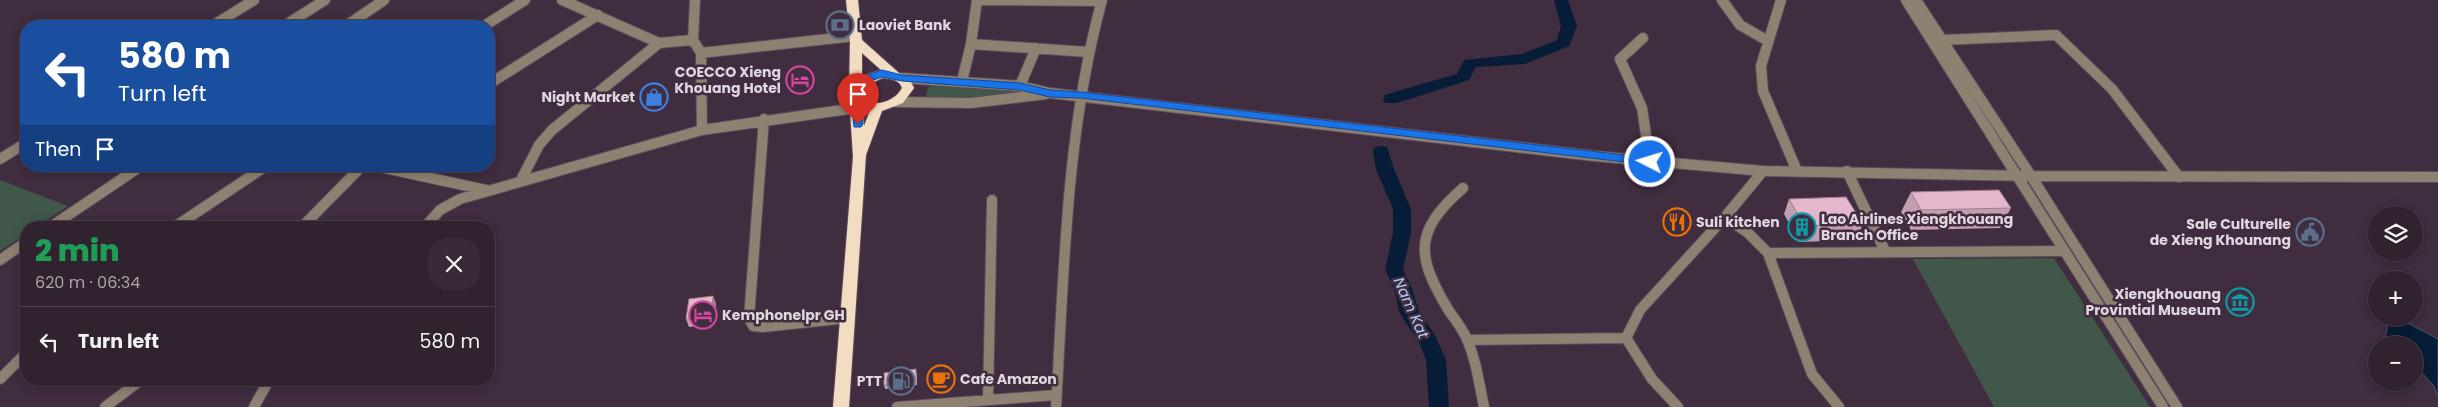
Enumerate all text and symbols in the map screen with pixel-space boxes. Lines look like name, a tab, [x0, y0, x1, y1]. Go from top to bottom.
bank icon: Laoviet Bank	[825, 10, 855, 40]
place label: Laoviet Bank	[859, 15, 951, 35]
text: 580 m	[118, 31, 231, 80]
icon: left	[35, 40, 100, 105]
place label: COECCO Xieng Khouang Hotel	[674, 62, 781, 98]
hotel icon: COECCO Xieng Khouang Hotel	[785, 65, 815, 95]
pin	[837, 73, 879, 124]
text: Turn left	[118, 78, 206, 109]
icon: arrive	[844, 80, 872, 108]
shop icon: Night Market	[639, 82, 669, 112]
place label: Night Market	[541, 87, 635, 107]
icon: arrive	[91, 135, 119, 163]
position arrow	[1623, 135, 1675, 187]
text: Then	[35, 136, 81, 163]
map controls	[2368, 206, 2423, 391]
button: layers	[2368, 206, 2423, 261]
restaurant icon: Suli kitchen	[1662, 207, 1692, 237]
place label: Lao Airlines Xiengkhouang Branch Office	[1821, 209, 2013, 245]
place label: Suli kitchen	[1696, 212, 1780, 232]
building icon: Lao Airlines Xiengkhouang Branch Office	[1787, 212, 1817, 242]
place label: Sale Culturelle de Xieng Khounang	[2150, 214, 2291, 250]
public building icon: Sale Culturelle de Xieng Khounang	[2295, 217, 2325, 247]
text: 2 min	[35, 229, 120, 272]
button: close	[428, 238, 480, 290]
text: 620 m · 06:34	[35, 271, 140, 294]
button: +	[2368, 271, 2423, 326]
water label: Nam Kat	[1389, 274, 1435, 342]
place label: Xiengkhouang Provintial Museum	[2086, 284, 2221, 320]
museum icon: Xiengkhouang Provintial Museum	[2225, 287, 2255, 317]
hotel icon: Kemphonelpr GH	[688, 300, 718, 330]
place label: Kemphonelpr GH	[722, 305, 845, 325]
icon: left	[35, 328, 63, 356]
text: Turn left	[78, 328, 159, 355]
text: 580 m	[420, 328, 480, 355]
button: −	[2368, 336, 2423, 391]
cafe icon: Cafe Amazon	[926, 364, 956, 394]
fuel station icon: PTT	[886, 366, 916, 396]
place label: Cafe Amazon	[960, 369, 1057, 389]
place label: PTT	[857, 371, 882, 391]

